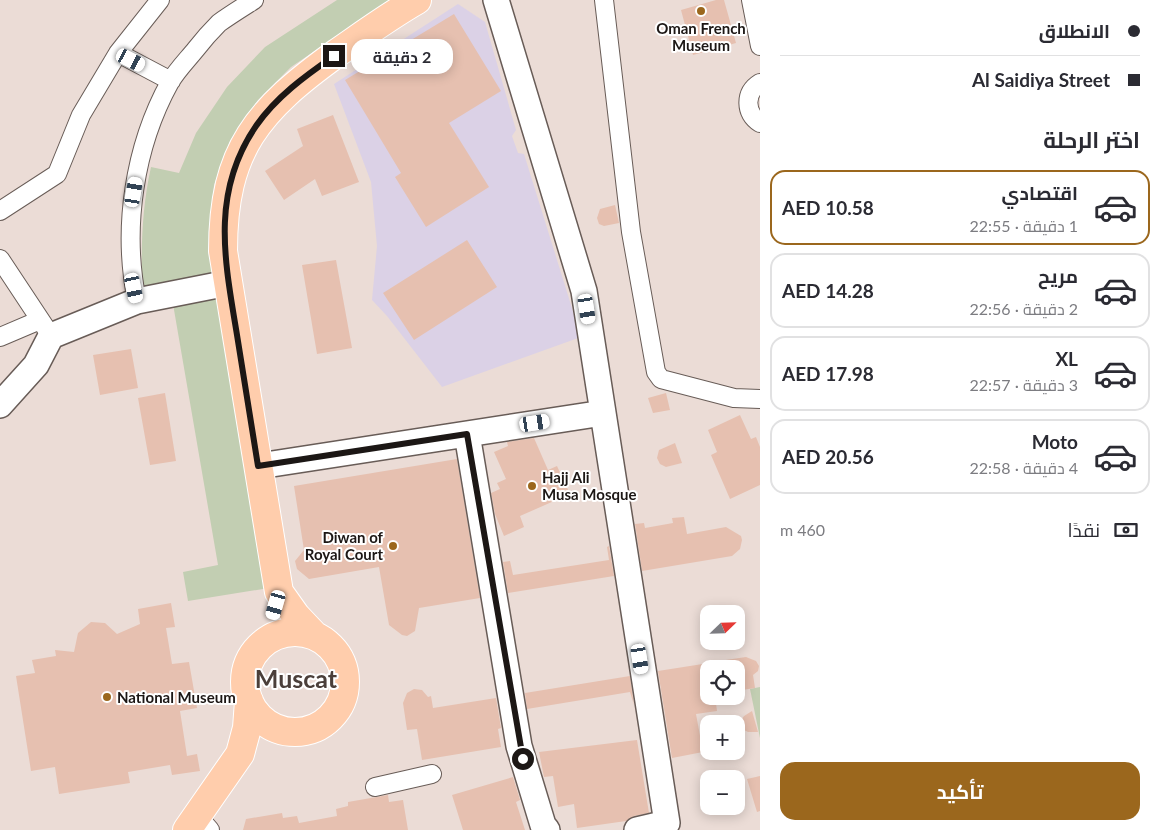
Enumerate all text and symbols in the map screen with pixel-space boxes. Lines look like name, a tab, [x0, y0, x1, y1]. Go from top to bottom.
marker: Oman French Museum	[695, 5, 707, 17]
place label: Oman French Museum	[656, 19, 746, 54]
text: الانطلاق	[1039, 19, 1110, 42]
callout: 2 دقيقة	[352, 38, 454, 74]
route end	[323, 45, 345, 67]
car	[114, 47, 147, 73]
text: 2 دقيقة	[373, 47, 431, 66]
text: Al Saidiya Street	[972, 68, 1110, 91]
text: اختر الرحلة	[1043, 126, 1140, 153]
car	[124, 176, 143, 208]
text: اقتصادي	[1002, 181, 1078, 204]
icon: car	[1093, 185, 1138, 230]
text: AED 10.58	[782, 196, 874, 219]
text: 1 دقيقة · 22:55	[970, 216, 1078, 235]
text: مريح	[1038, 264, 1078, 287]
icon: car	[1093, 268, 1138, 313]
car	[123, 272, 144, 304]
text: AED 14.28	[782, 279, 874, 302]
car	[577, 293, 596, 325]
text: 2 دقيقة · 22:56	[970, 299, 1078, 318]
text: XL	[1055, 347, 1078, 370]
icon: car	[1093, 351, 1138, 396]
text: AED 17.98	[782, 362, 874, 385]
text: 3 دقيقة · 22:57	[970, 375, 1078, 394]
car	[519, 413, 550, 433]
text: Moto	[1032, 430, 1078, 453]
icon: car	[1093, 434, 1138, 479]
text: AED 20.56	[782, 445, 874, 468]
text: 4 دقيقة · 22:58	[970, 458, 1078, 477]
place label: Hajj Ali Musa Mosque	[542, 468, 636, 503]
marker: Hajj Ali Musa Mosque	[526, 480, 538, 492]
icon: cash	[1112, 516, 1140, 544]
text: نقدًا	[1068, 518, 1100, 541]
text: 460 m	[780, 520, 825, 539]
place label: Diwan of Royal Court	[305, 528, 384, 563]
marker: Diwan of Royal Court	[387, 540, 399, 552]
car	[264, 589, 287, 621]
north arrow	[700, 605, 745, 650]
map controls	[700, 605, 745, 815]
car	[630, 643, 649, 675]
button: locate	[700, 660, 745, 705]
district label: Muscat	[255, 663, 338, 693]
place label: National Museum	[117, 688, 236, 706]
marker: National Museum	[101, 691, 113, 703]
button: +	[700, 715, 745, 760]
route start	[512, 748, 534, 770]
button: تأكيد	[780, 762, 1140, 820]
button: −	[700, 770, 745, 815]

